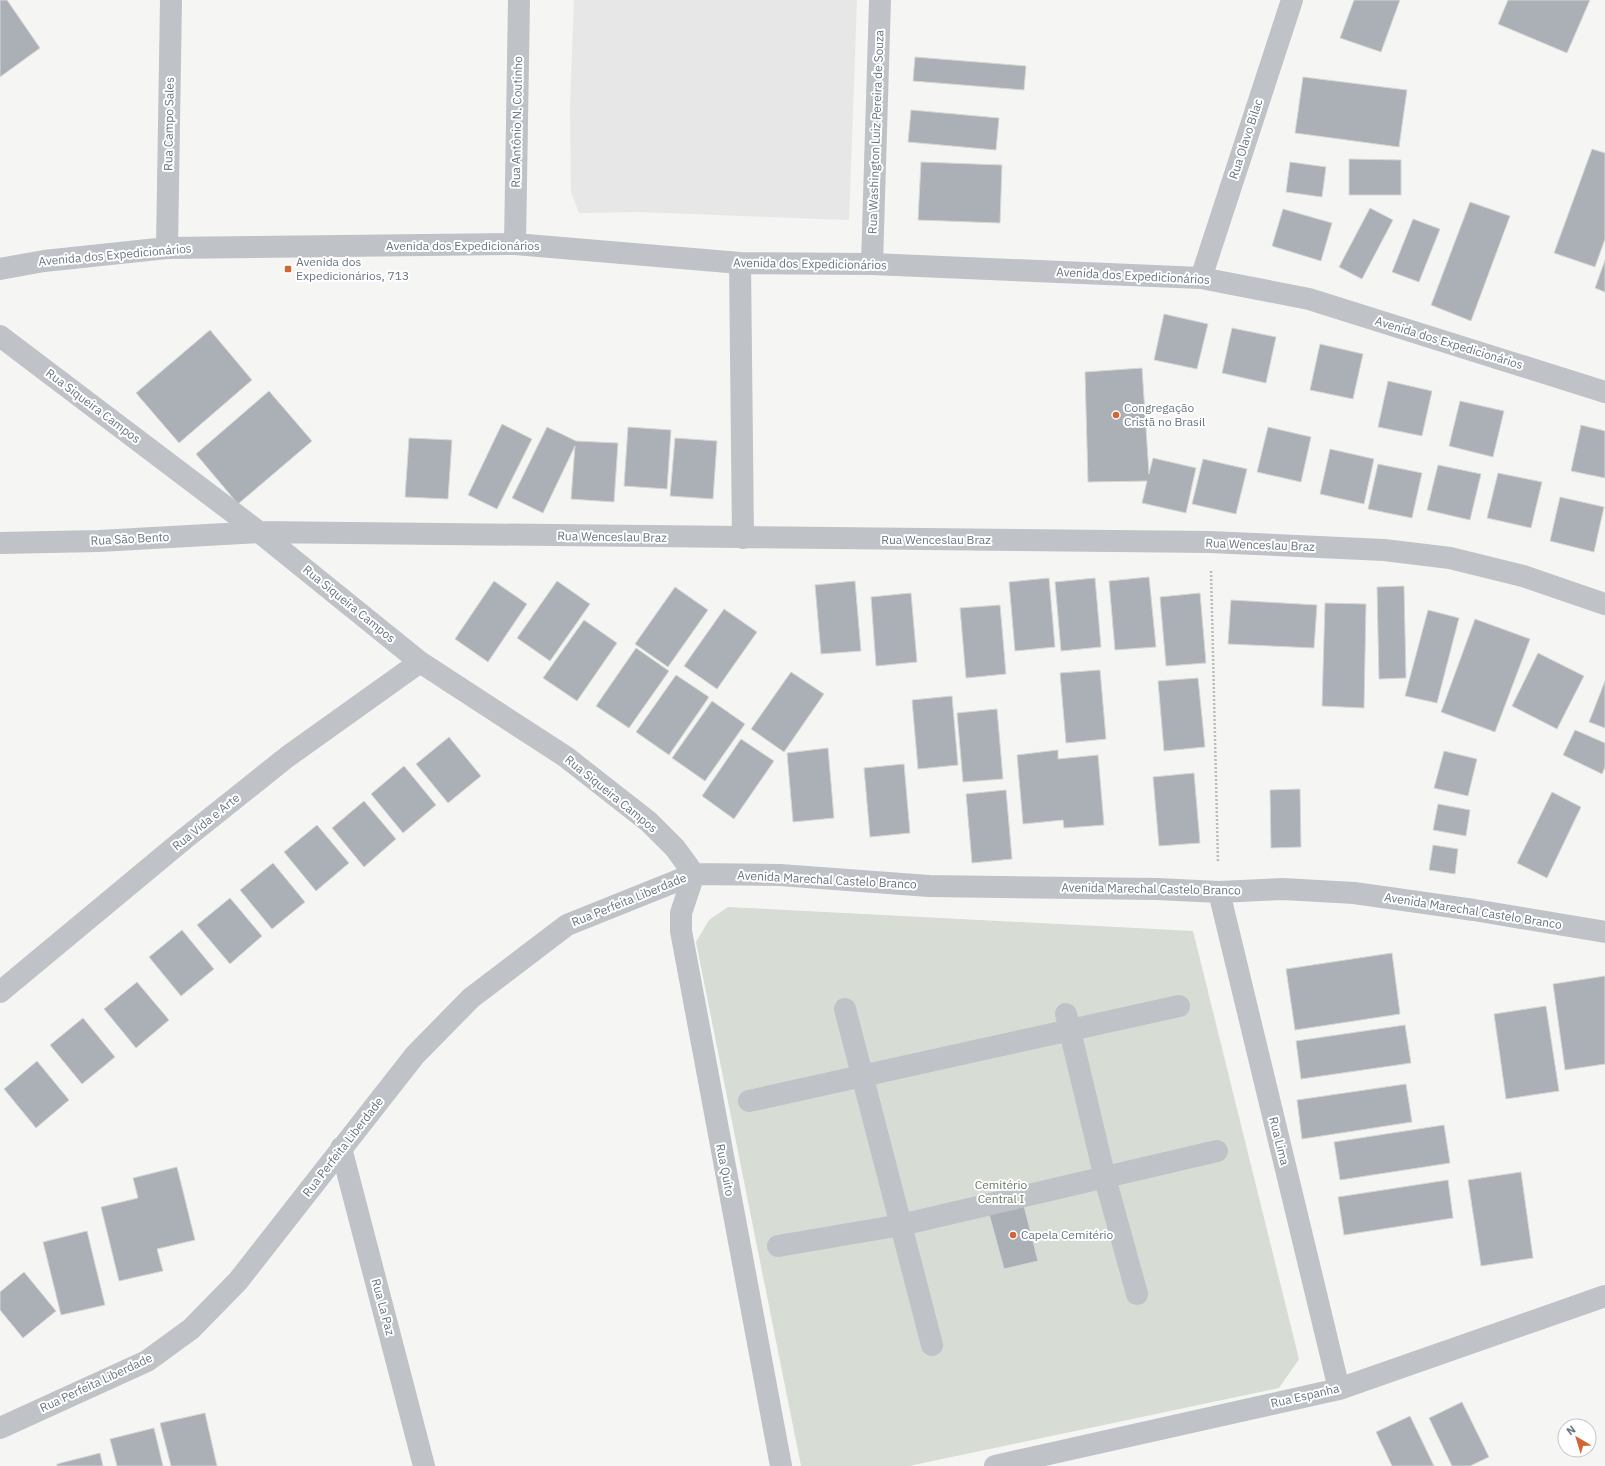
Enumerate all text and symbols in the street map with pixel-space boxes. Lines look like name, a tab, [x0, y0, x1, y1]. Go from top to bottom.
street label: Rua Washington Luiz Pereira de Souza	[864, 29, 887, 234]
street label: Rua Antônio N. Coutinho	[508, 56, 525, 188]
street label: Rua Campo Sales	[160, 77, 177, 171]
street label: Rua Olavo Bilac	[1225, 97, 1266, 181]
street label: Avenida dos Expedicionários	[386, 238, 540, 253]
street label: Avenida dos Expedicionários	[38, 240, 192, 269]
place label: Avenida dos Expedicionários, 713	[296, 254, 409, 283]
street label: Avenida dos Expedicionários	[733, 255, 887, 272]
marker: Avenida dos Expedicionários, 713	[283, 264, 293, 274]
street label: Avenida dos Expedicionários	[1056, 264, 1210, 287]
street label: Avenida dos Expedicionários	[1373, 313, 1525, 372]
street label: Rua Siqueira Campos	[43, 365, 144, 446]
place label: Congregação Cristã no Brasil	[1124, 400, 1205, 429]
marker: Congregação Cristã no Brasil	[1111, 410, 1121, 420]
street label: Rua Wenceslau Braz	[557, 528, 667, 545]
street label: Rua São Bento	[90, 529, 170, 548]
street label: Rua Wenceslau Braz	[881, 532, 991, 547]
street label: Rua Wenceslau Braz	[1205, 535, 1315, 554]
street label: Rua Siqueira Campos	[300, 562, 399, 646]
street label: Rua Siqueira Campos	[562, 752, 661, 836]
street label: Rua Vida e Arte	[169, 790, 243, 853]
street label: Avenida Marechal Castelo Branco	[737, 867, 917, 892]
street label: Rua Perfeita Liberdade	[569, 869, 689, 929]
street label: Avenida Marechal Castelo Branco	[1061, 879, 1241, 898]
street label: Avenida Marechal Castelo Branco	[1383, 889, 1563, 932]
street label: Rua Perfeita Liberdade	[299, 1093, 386, 1200]
street label: Rua Lima	[1266, 1115, 1293, 1167]
street label: Rua Quito	[713, 1142, 738, 1198]
park label: Cemitério Central I	[975, 1177, 1027, 1206]
place label: Capela Cemitério	[1021, 1227, 1114, 1242]
marker: Capela Cemitério	[1008, 1230, 1018, 1240]
street label: Rua La Paz	[369, 1277, 398, 1337]
street label: Rua Perfeita Liberdade	[37, 1350, 155, 1415]
street label: Rua Espanha	[1269, 1380, 1341, 1411]
north arrow	[1557, 1418, 1597, 1458]
text: N	[1563, 1422, 1578, 1438]

